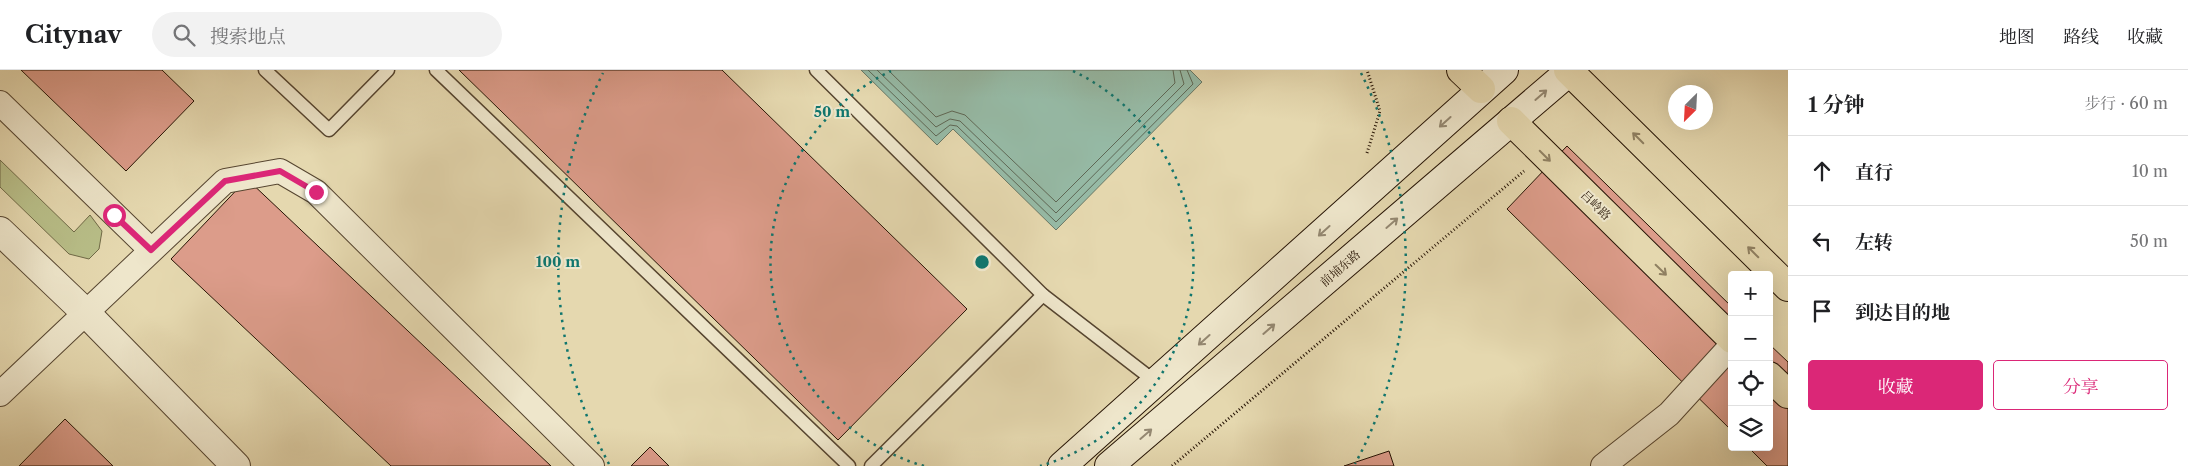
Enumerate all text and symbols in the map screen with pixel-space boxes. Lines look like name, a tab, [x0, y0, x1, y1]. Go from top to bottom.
search box	[152, 12, 502, 57]
text: Citynav	[25, 20, 122, 49]
icon: search	[170, 21, 198, 49]
text: 搜索地点	[210, 25, 286, 48]
text: 地图	[1999, 26, 2035, 48]
text: 路线	[2063, 26, 2099, 48]
text: 收藏	[2127, 26, 2163, 48]
north arrow	[1668, 85, 1713, 130]
one-way arrow	[1535, 90, 1548, 101]
text: 1 分钟	[1808, 92, 1865, 117]
text: 步行 · 60 m	[2084, 93, 2168, 113]
text: 50 m	[814, 102, 850, 121]
one-way arrow	[1438, 116, 1451, 128]
one-way arrow	[1631, 132, 1644, 144]
one-way arrow	[1539, 150, 1552, 162]
icon: ahead	[1808, 157, 1836, 185]
text: 直行	[1855, 161, 1893, 184]
text: 10 m	[2132, 161, 2168, 181]
route end	[305, 181, 328, 204]
street label: 吕岭路	[1578, 187, 1614, 223]
route start	[103, 204, 126, 227]
one-way arrow	[1386, 217, 1399, 229]
one-way arrow	[1318, 225, 1331, 237]
icon: left	[1808, 227, 1836, 255]
text: 左转	[1855, 231, 1893, 254]
text: 50 m	[2130, 231, 2168, 251]
one-way arrow	[1747, 246, 1760, 258]
street label: 前埔东路	[1317, 247, 1363, 289]
text: 100 m	[536, 252, 580, 271]
centre of rings	[973, 253, 991, 271]
one-way arrow	[1655, 264, 1668, 276]
map controls	[1728, 271, 1773, 451]
button: +	[1728, 271, 1773, 316]
icon: arrive	[1808, 297, 1836, 325]
text: 到达目的地	[1855, 301, 1950, 324]
button: −	[1728, 316, 1773, 361]
one-way arrow	[1262, 323, 1275, 334]
one-way arrow	[1197, 334, 1210, 346]
button: 收藏	[1808, 360, 1983, 410]
button: 分享	[1993, 360, 2168, 410]
button: locate	[1728, 361, 1773, 406]
button: layers	[1728, 406, 1773, 451]
one-way arrow	[1139, 429, 1152, 440]

